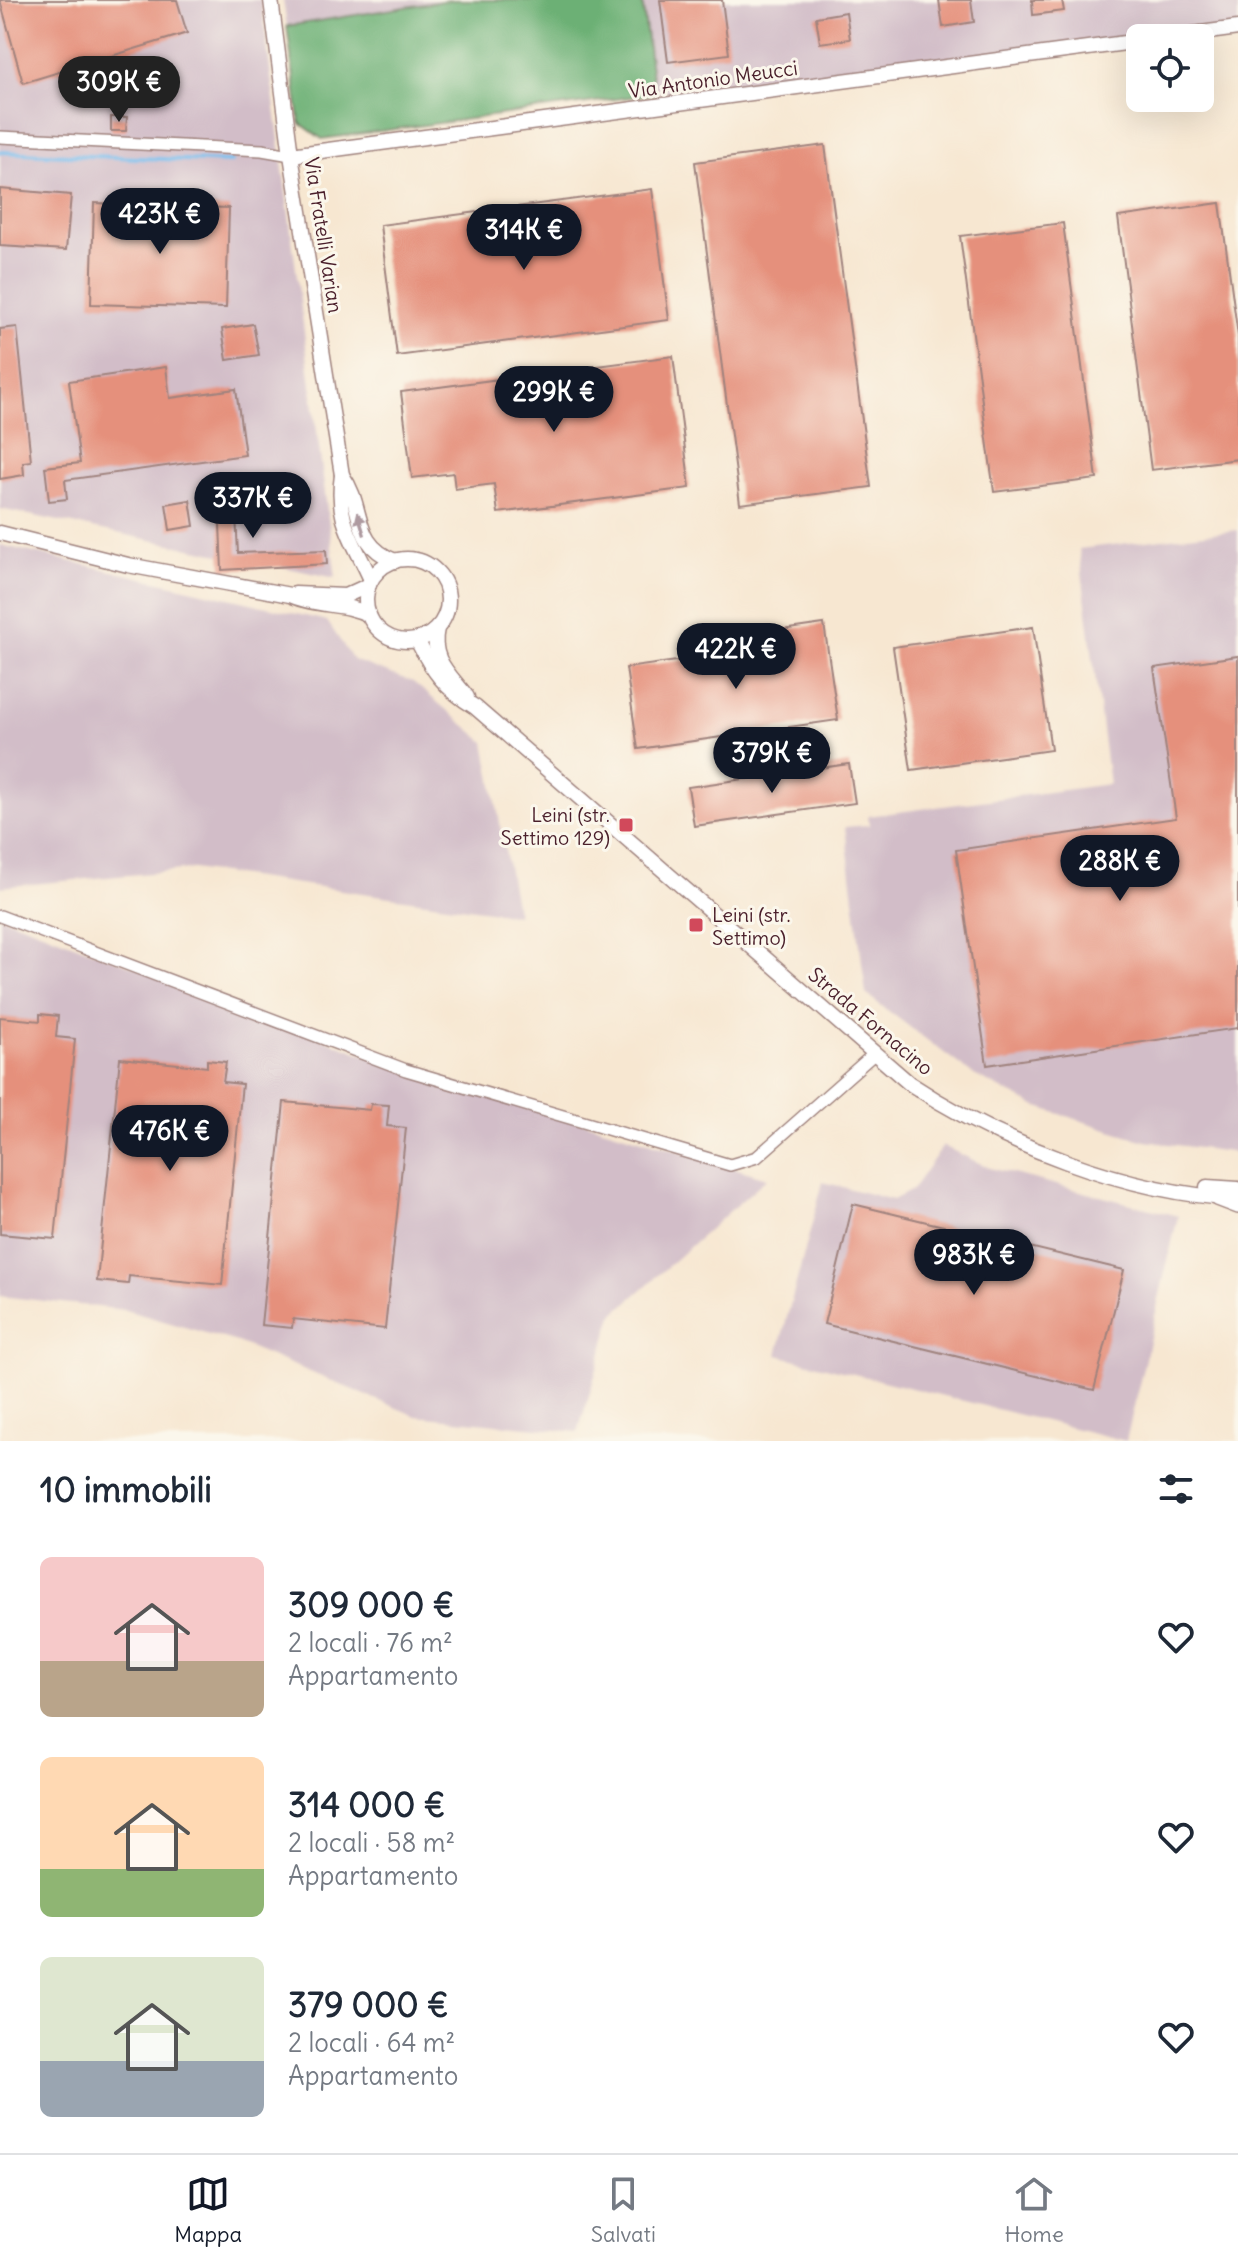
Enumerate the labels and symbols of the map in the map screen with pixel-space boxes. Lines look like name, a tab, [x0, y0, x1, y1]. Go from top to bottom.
street label: Via Antonio Meucci	[627, 55, 799, 103]
pin: 309K €	[54, 56, 184, 124]
street label: Via Fratelli Varian	[299, 155, 349, 315]
pin: 423K €	[95, 188, 225, 256]
pin: 314K €	[459, 204, 589, 272]
pin: 299K €	[489, 366, 619, 434]
pin: 337K €	[188, 472, 318, 540]
one-way arrow	[354, 512, 367, 536]
pin: 422K €	[671, 623, 801, 691]
pin: 379K €	[707, 727, 837, 795]
place label: Leini (str. Settimo 129)	[501, 802, 610, 850]
marker: Leini (str. Settimo 129)	[617, 816, 635, 834]
pin: 288K €	[1055, 835, 1185, 903]
place label: Leini (str. Settimo)	[712, 902, 791, 950]
marker: Leini (str. Settimo)	[687, 916, 705, 934]
street label: Strada Fornacino	[804, 962, 938, 1080]
pin: 476K €	[105, 1105, 235, 1173]
pin: 983K €	[909, 1229, 1039, 1297]

